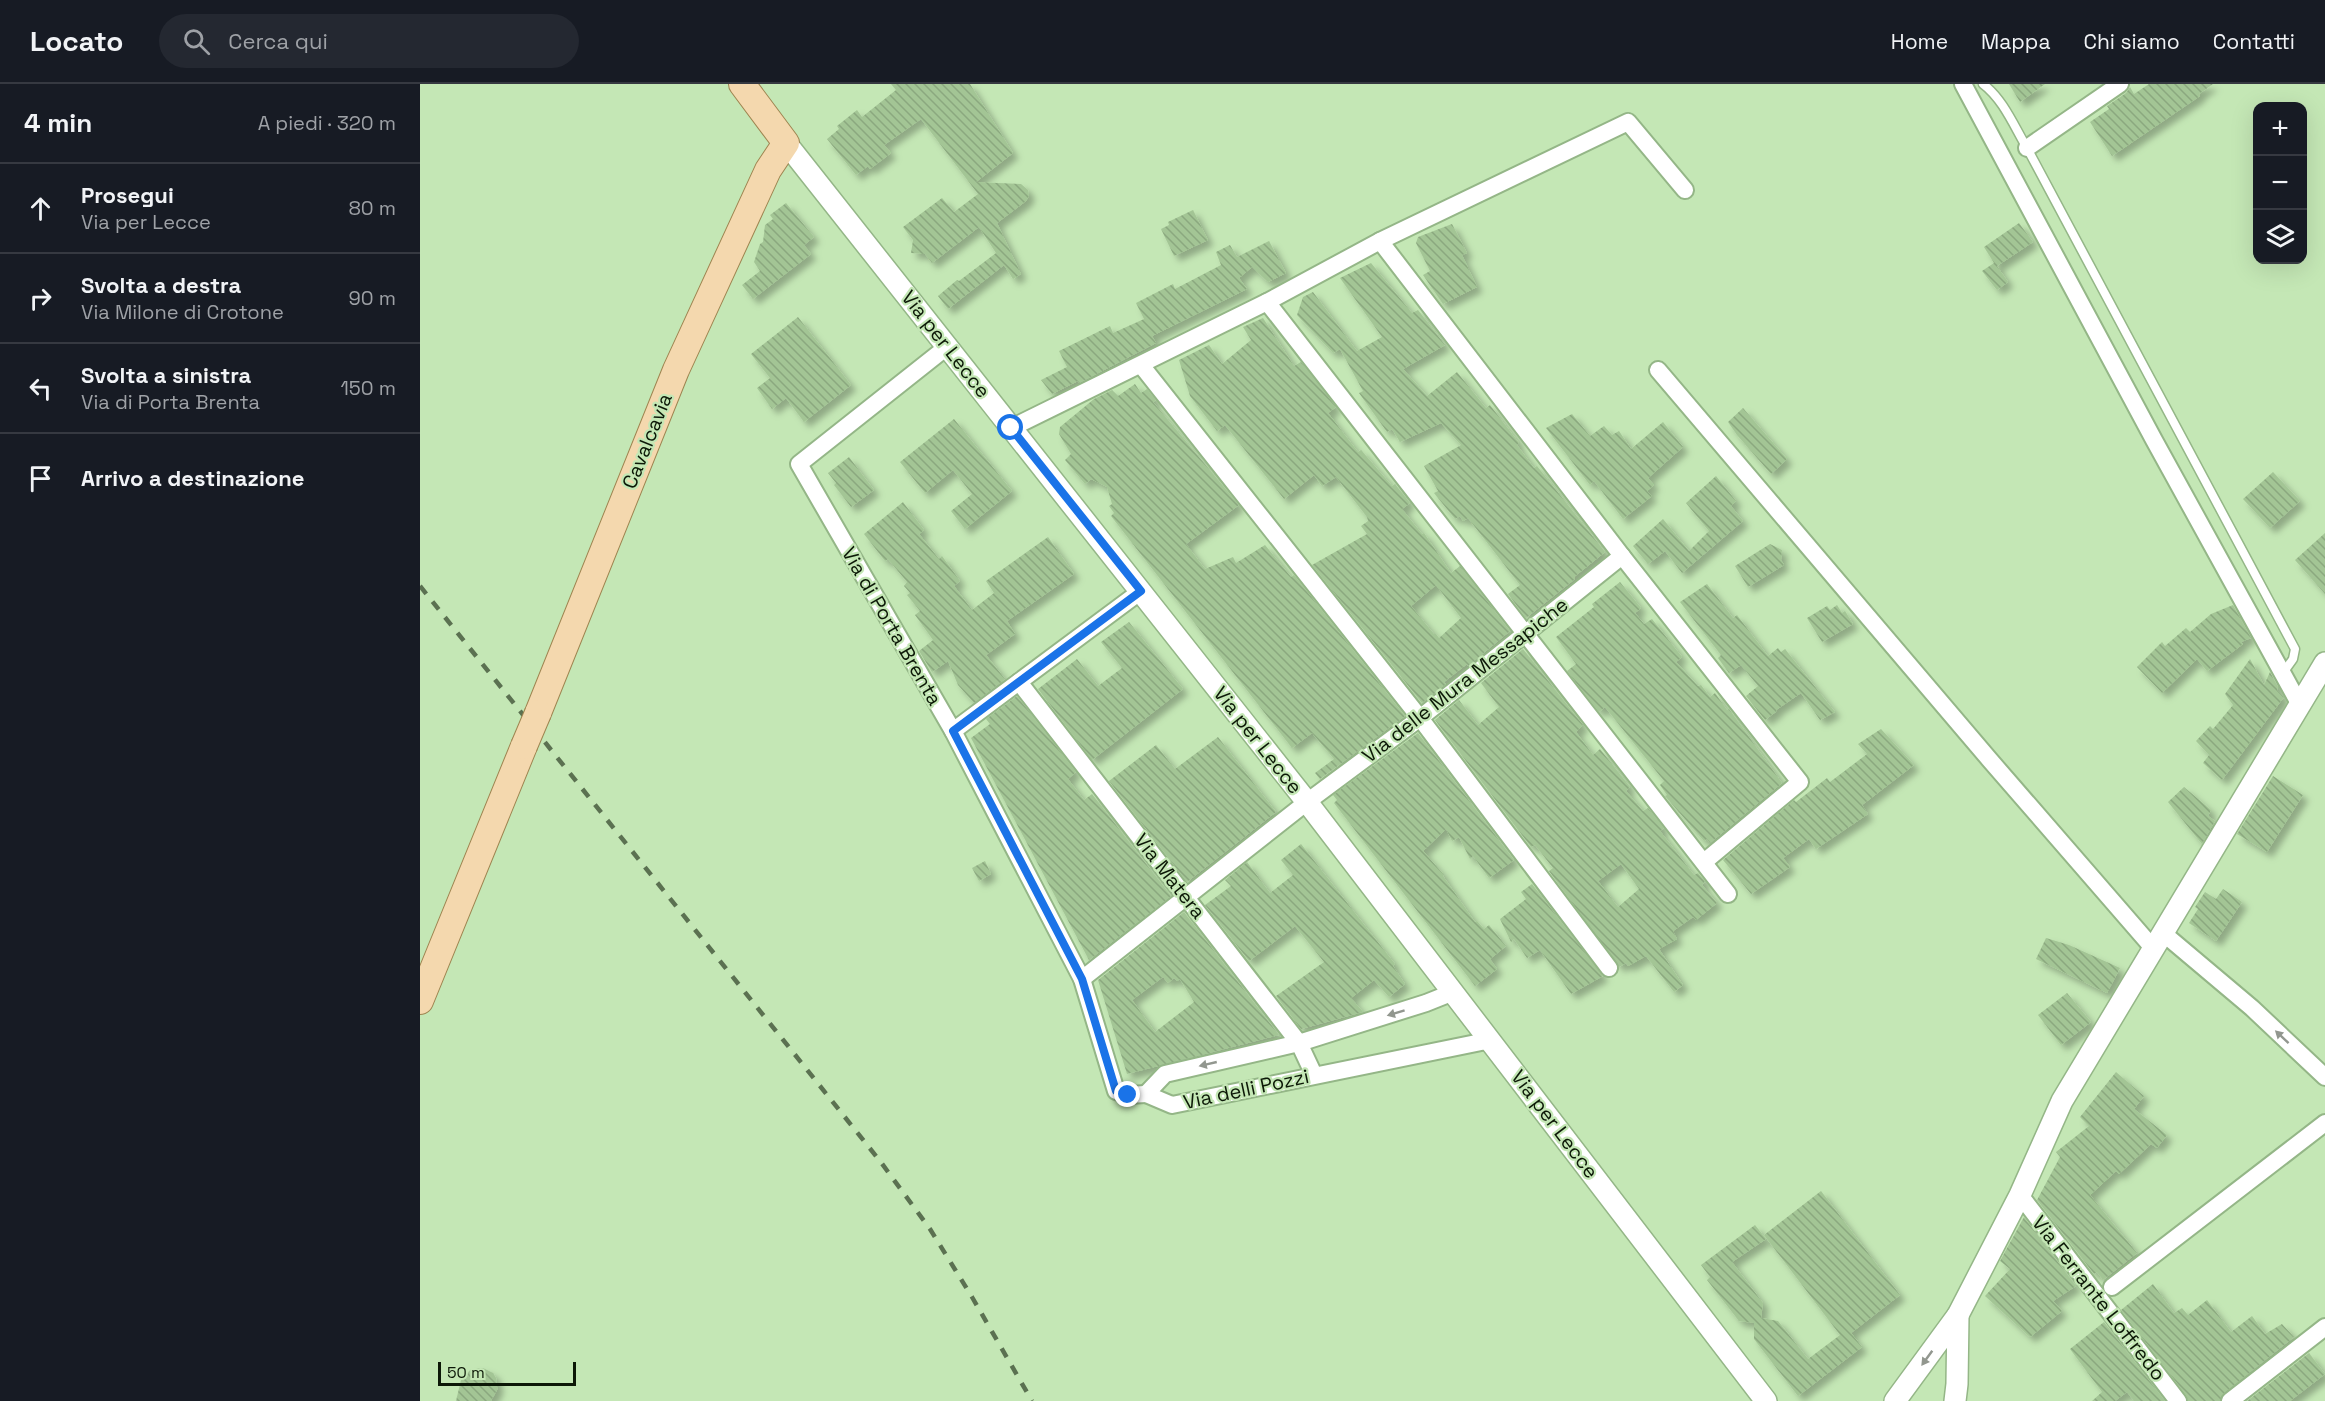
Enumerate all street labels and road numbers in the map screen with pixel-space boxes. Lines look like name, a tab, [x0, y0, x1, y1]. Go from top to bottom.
street label: Via per Lecce	[896, 285, 996, 403]
street label: Cavalcavia	[616, 389, 678, 493]
street label: Via di Porta Brenta	[836, 542, 948, 710]
street label: Via delle Mura Messapiche	[1357, 591, 1573, 769]
street label: Via per Lecce	[1208, 681, 1308, 799]
street label: Via Matera	[1129, 828, 1211, 924]
street label: Via delli Pozzi	[1181, 1063, 1311, 1115]
street label: Via per Lecce	[1506, 1064, 1604, 1184]
street label: Via Ferrante Loffredo	[2026, 1210, 2172, 1386]

